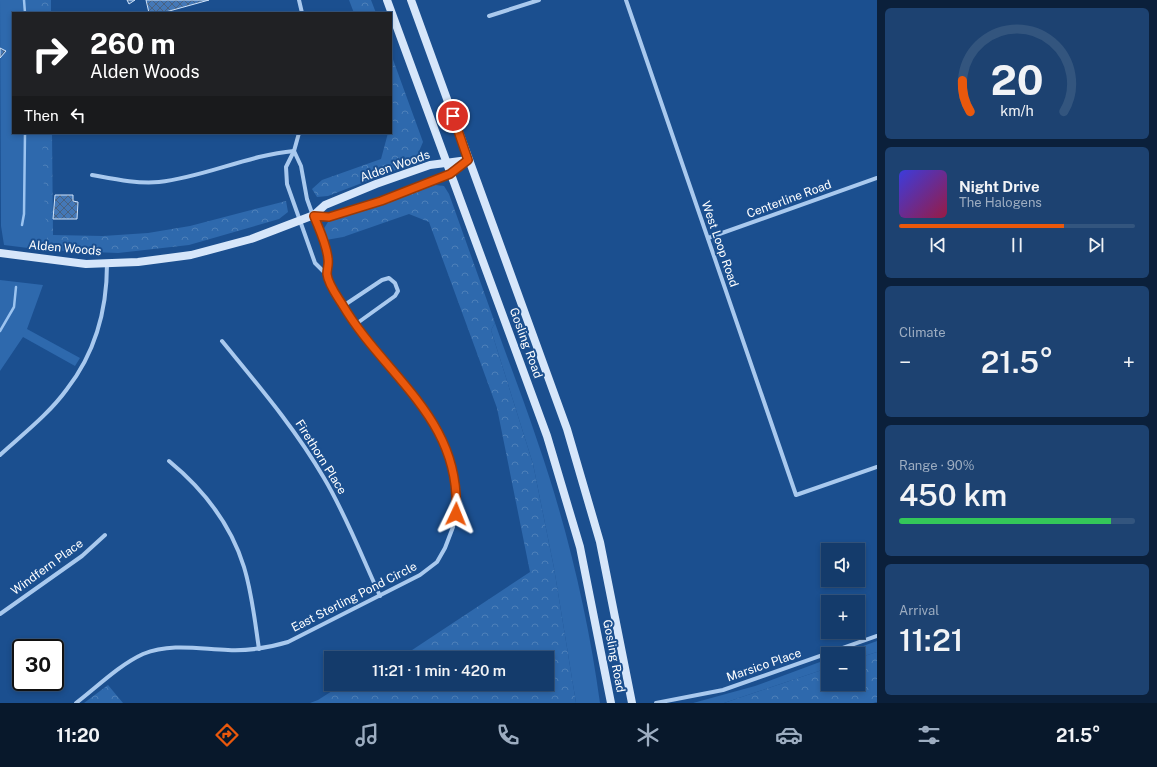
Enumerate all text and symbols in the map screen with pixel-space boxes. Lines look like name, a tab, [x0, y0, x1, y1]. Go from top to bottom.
text: 260 m	[90, 27, 176, 60]
icon: right	[24, 28, 76, 80]
text: 20	[990, 54, 1044, 103]
text: Alden Woods	[90, 61, 200, 82]
pin	[436, 99, 470, 133]
text: km/h	[1000, 101, 1034, 118]
icon: left	[67, 104, 89, 126]
icon: arrive	[442, 105, 464, 127]
text: Then	[24, 107, 59, 124]
street label: Alden Woods	[358, 147, 432, 185]
street label: Centerline Road	[745, 177, 833, 221]
text: Night Drive	[959, 178, 1040, 195]
text: The Halogens	[959, 195, 1042, 210]
street label: West Loop Road	[699, 199, 741, 289]
icon: previous	[927, 234, 949, 256]
icon: pause	[1006, 234, 1028, 256]
icon: next	[1085, 234, 1107, 256]
street label: Alden Woods	[28, 238, 102, 258]
street label: Gosling Road	[507, 306, 545, 380]
text: Climate	[899, 325, 946, 340]
text: 21.5°	[981, 344, 1053, 380]
text: −	[899, 349, 911, 375]
text: +	[1123, 349, 1135, 375]
street label: Firethorn Place	[292, 417, 350, 497]
text: Range · 90%	[899, 458, 974, 473]
text: 450 km	[899, 477, 1007, 513]
position arrow	[435, 493, 477, 535]
street label: Windfern Place	[8, 536, 86, 598]
map controls	[821, 543, 865, 691]
button: sound	[821, 543, 865, 587]
street label: East Sterling Pond Circle	[289, 559, 419, 635]
button: +	[821, 595, 865, 639]
text: Arrival	[899, 603, 939, 618]
street label: Gosling Road	[600, 618, 628, 694]
text: 11:21	[899, 622, 963, 658]
speed limit sign: 30	[12, 639, 64, 691]
street label: Marsico Place	[725, 646, 803, 684]
button: −	[821, 647, 865, 691]
text: 11:21 · 1 min · 420 m	[372, 662, 506, 679]
icon: directions	[213, 721, 241, 749]
icon: music	[353, 721, 381, 749]
icon: phone	[494, 721, 522, 749]
icon: climate	[634, 721, 662, 749]
icon: car	[775, 721, 803, 749]
icon: filters	[915, 721, 943, 749]
text: 11:20	[56, 725, 100, 746]
text: 21.5°	[1056, 725, 1101, 746]

